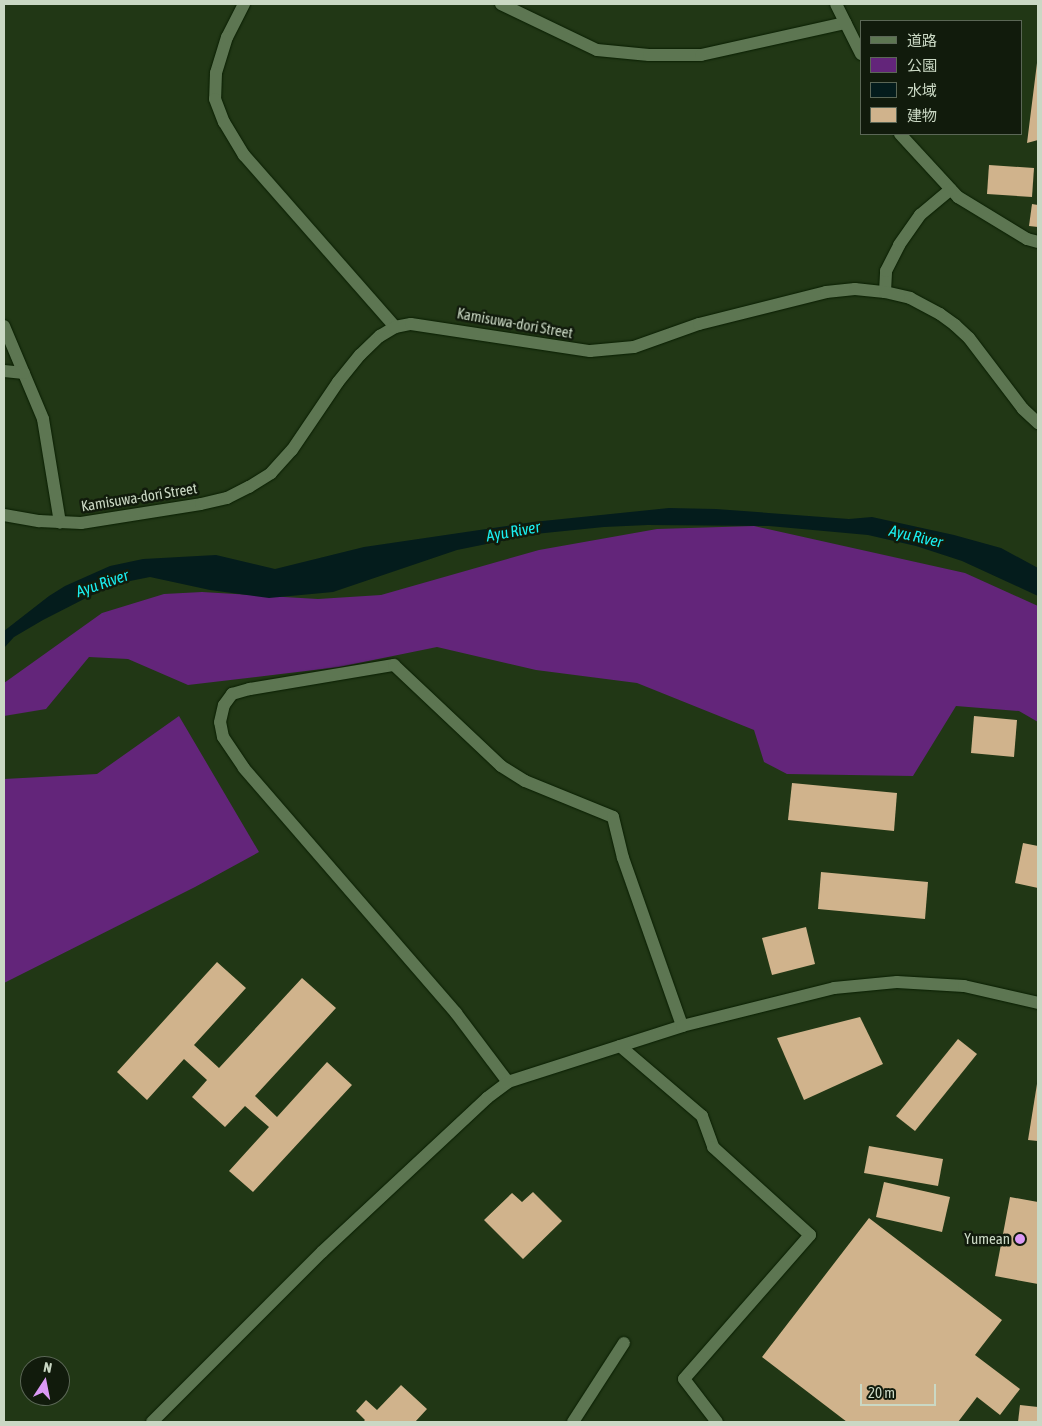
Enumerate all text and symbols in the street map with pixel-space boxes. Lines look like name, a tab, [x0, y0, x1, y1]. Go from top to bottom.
legend	[860, 20, 1022, 135]
text: 道路	[907, 32, 937, 49]
text: 公園	[907, 57, 937, 74]
text: 水域	[907, 82, 937, 99]
text: 建物	[907, 107, 937, 124]
street label: Kamisuwa-dori Street	[456, 304, 574, 342]
street label: Kamisuwa-dori Street	[80, 479, 198, 515]
water label: Ayu River	[485, 517, 541, 545]
water label: Ayu River	[887, 521, 945, 551]
water label: Ayu River	[73, 565, 131, 601]
place label: Yumean	[964, 1230, 1010, 1248]
marker: Yumean	[1014, 1233, 1026, 1245]
north arrow	[20, 1356, 70, 1406]
text: N	[42, 1359, 53, 1376]
scale bar	[862, 1374, 938, 1406]
text: 20 m	[868, 1384, 895, 1401]

